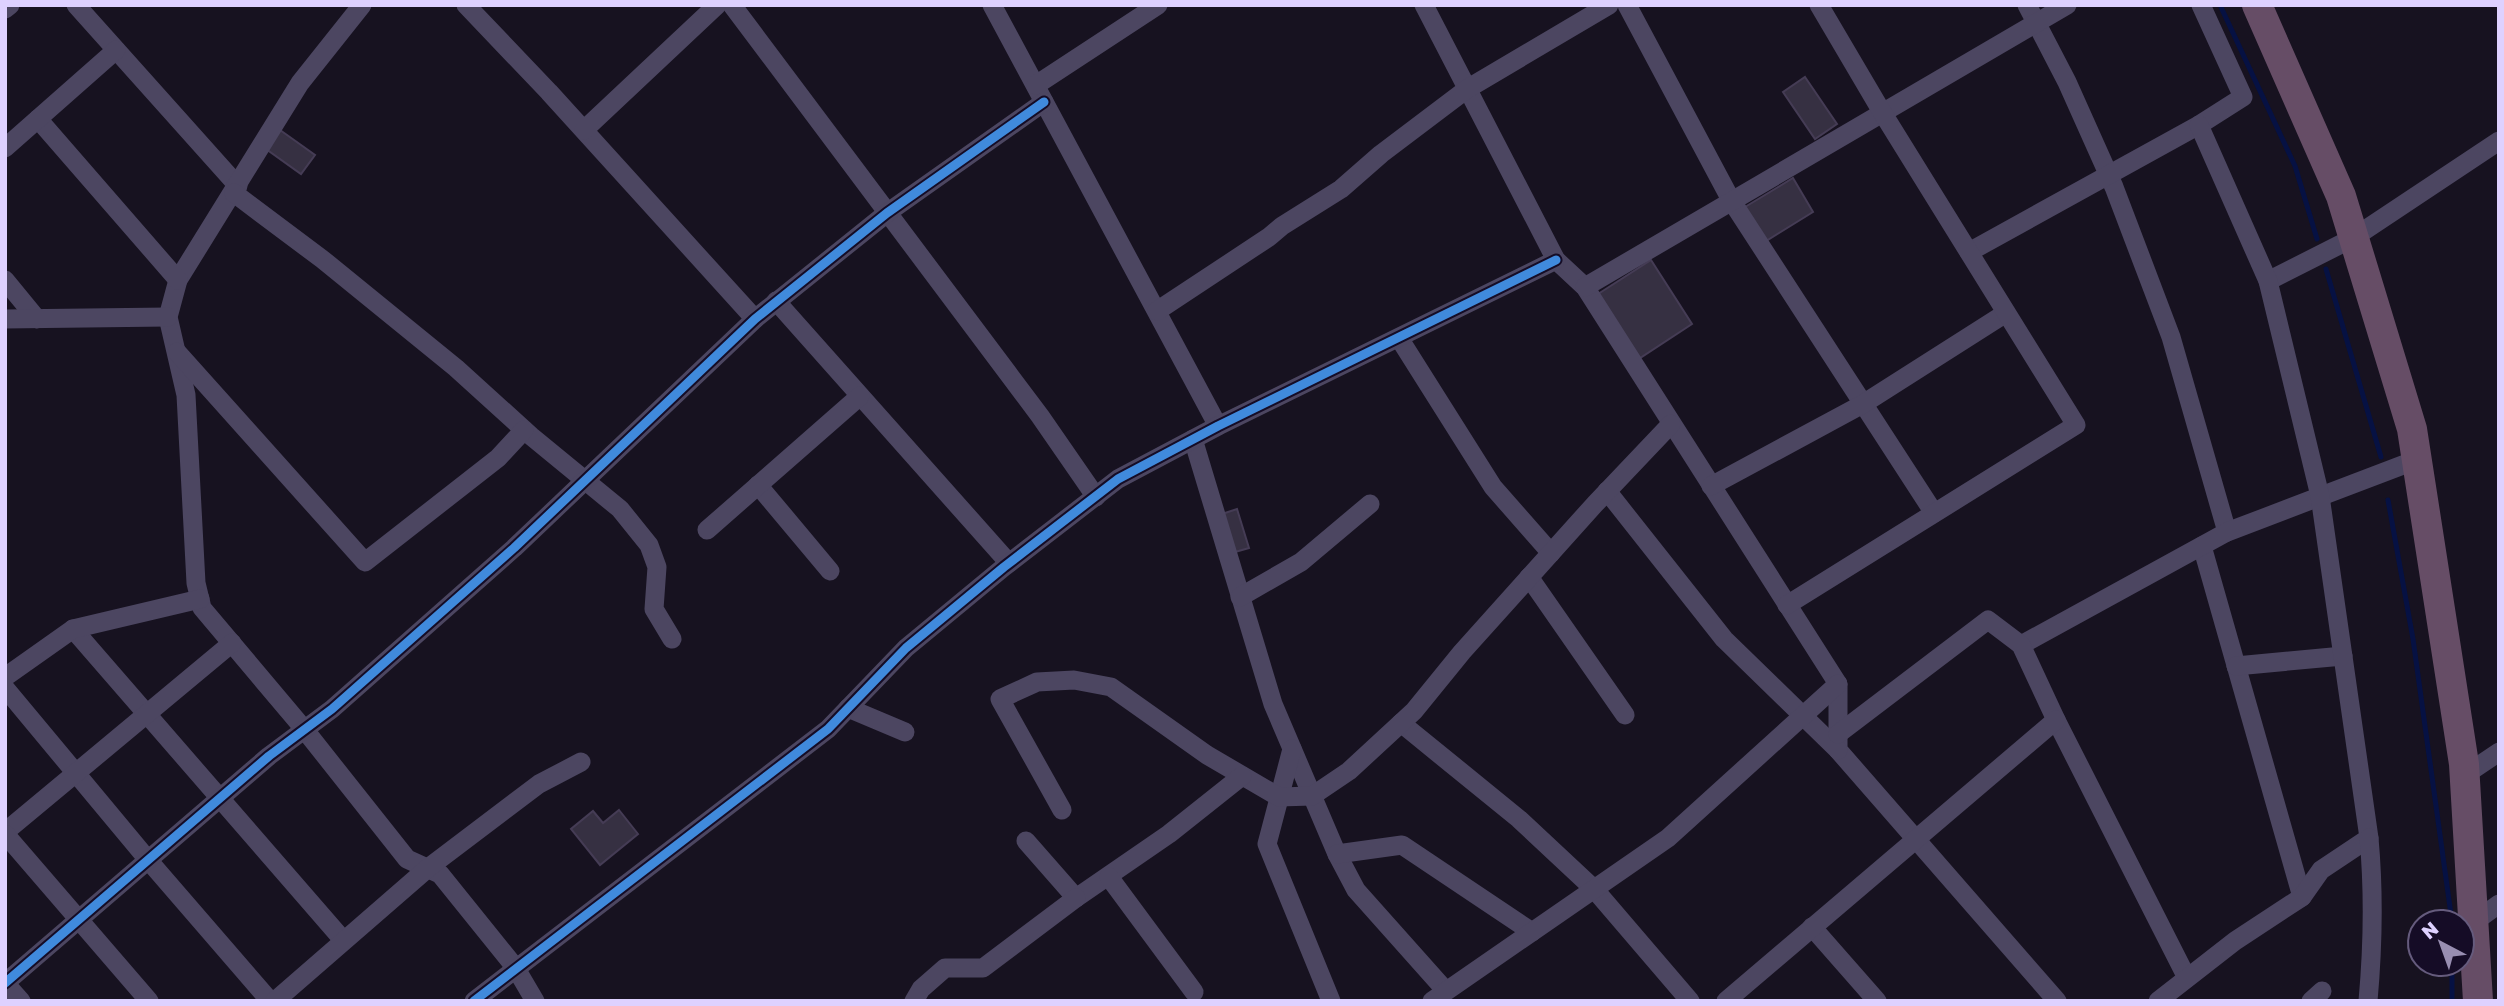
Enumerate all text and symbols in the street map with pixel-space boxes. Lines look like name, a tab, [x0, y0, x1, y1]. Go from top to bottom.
north arrow	[2406, 908, 2476, 978]
text: N	[2417, 916, 2443, 943]

